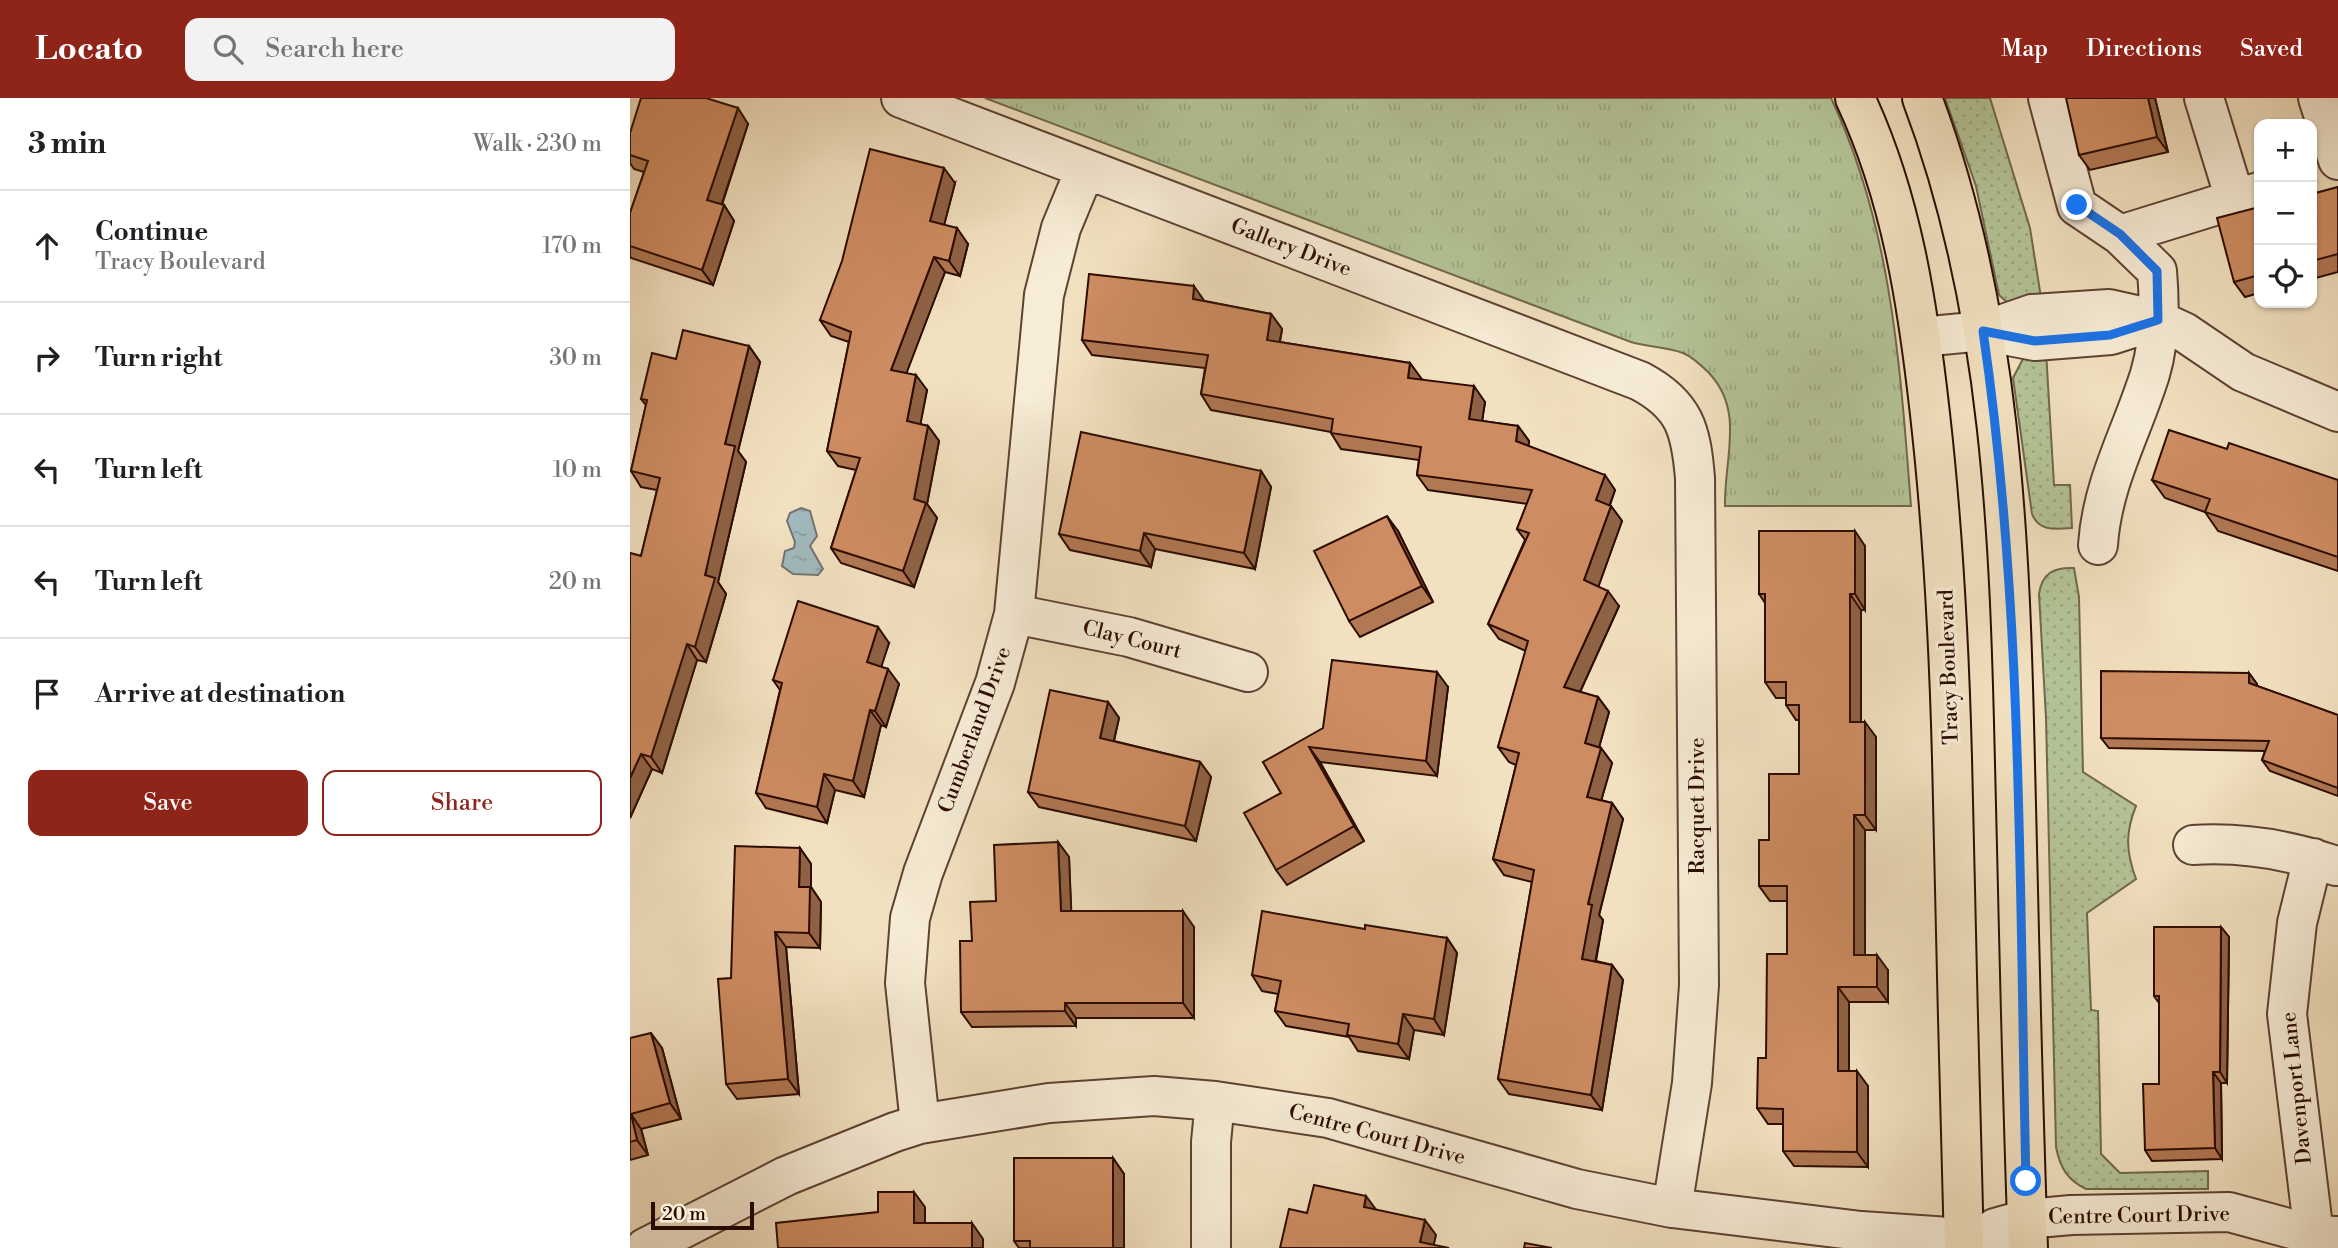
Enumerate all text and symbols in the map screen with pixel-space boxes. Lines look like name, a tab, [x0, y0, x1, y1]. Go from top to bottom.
search box	[185, 18, 675, 81]
text: Locato	[35, 29, 143, 70]
icon: search	[209, 30, 247, 68]
text: Search here	[265, 33, 404, 65]
text: Map	[2001, 34, 2048, 64]
text: Directions	[2086, 34, 2202, 64]
text: Saved	[2240, 34, 2303, 64]
map controls	[2254, 119, 2317, 308]
button: +	[2254, 119, 2317, 182]
text: 3 min	[28, 125, 106, 163]
text: Walk · 230 m	[473, 130, 602, 158]
button: −	[2254, 182, 2317, 245]
route end	[2061, 189, 2092, 220]
street label: Gallery Drive	[1227, 213, 1355, 283]
text: Continue	[95, 216, 208, 248]
icon: ahead	[28, 227, 66, 265]
text: 170 m	[542, 232, 602, 260]
button: locate	[2254, 245, 2317, 308]
text: Tracy Boulevard	[95, 248, 266, 276]
icon: right	[28, 339, 66, 377]
text: Turn right	[95, 342, 223, 374]
text: 30 m	[549, 344, 602, 372]
icon: left	[28, 451, 66, 489]
text: Turn left	[95, 454, 203, 486]
text: 10 m	[553, 456, 602, 484]
icon: left	[28, 563, 66, 601]
text: Turn left	[95, 566, 203, 598]
text: 20 m	[549, 568, 602, 596]
street label: Tracy Boulevard	[1933, 589, 1965, 745]
street label: Clay Court	[1080, 615, 1185, 665]
street label: Cumberland Drive	[933, 643, 1017, 817]
icon: arrive	[28, 675, 66, 713]
text: Arrive at destination	[95, 678, 345, 710]
street label: Racquet Drive	[1685, 737, 1711, 875]
button: Save	[28, 770, 308, 836]
button: Share	[322, 770, 602, 836]
street label: Davenport Lane	[2276, 1011, 2318, 1165]
street label: Centre Court Drive	[1286, 1099, 1468, 1171]
route start	[2010, 1165, 2041, 1196]
scale bar	[651, 1199, 754, 1231]
street label: Centre Court Drive	[2048, 1201, 2230, 1231]
text: 20 m	[662, 1202, 706, 1226]

